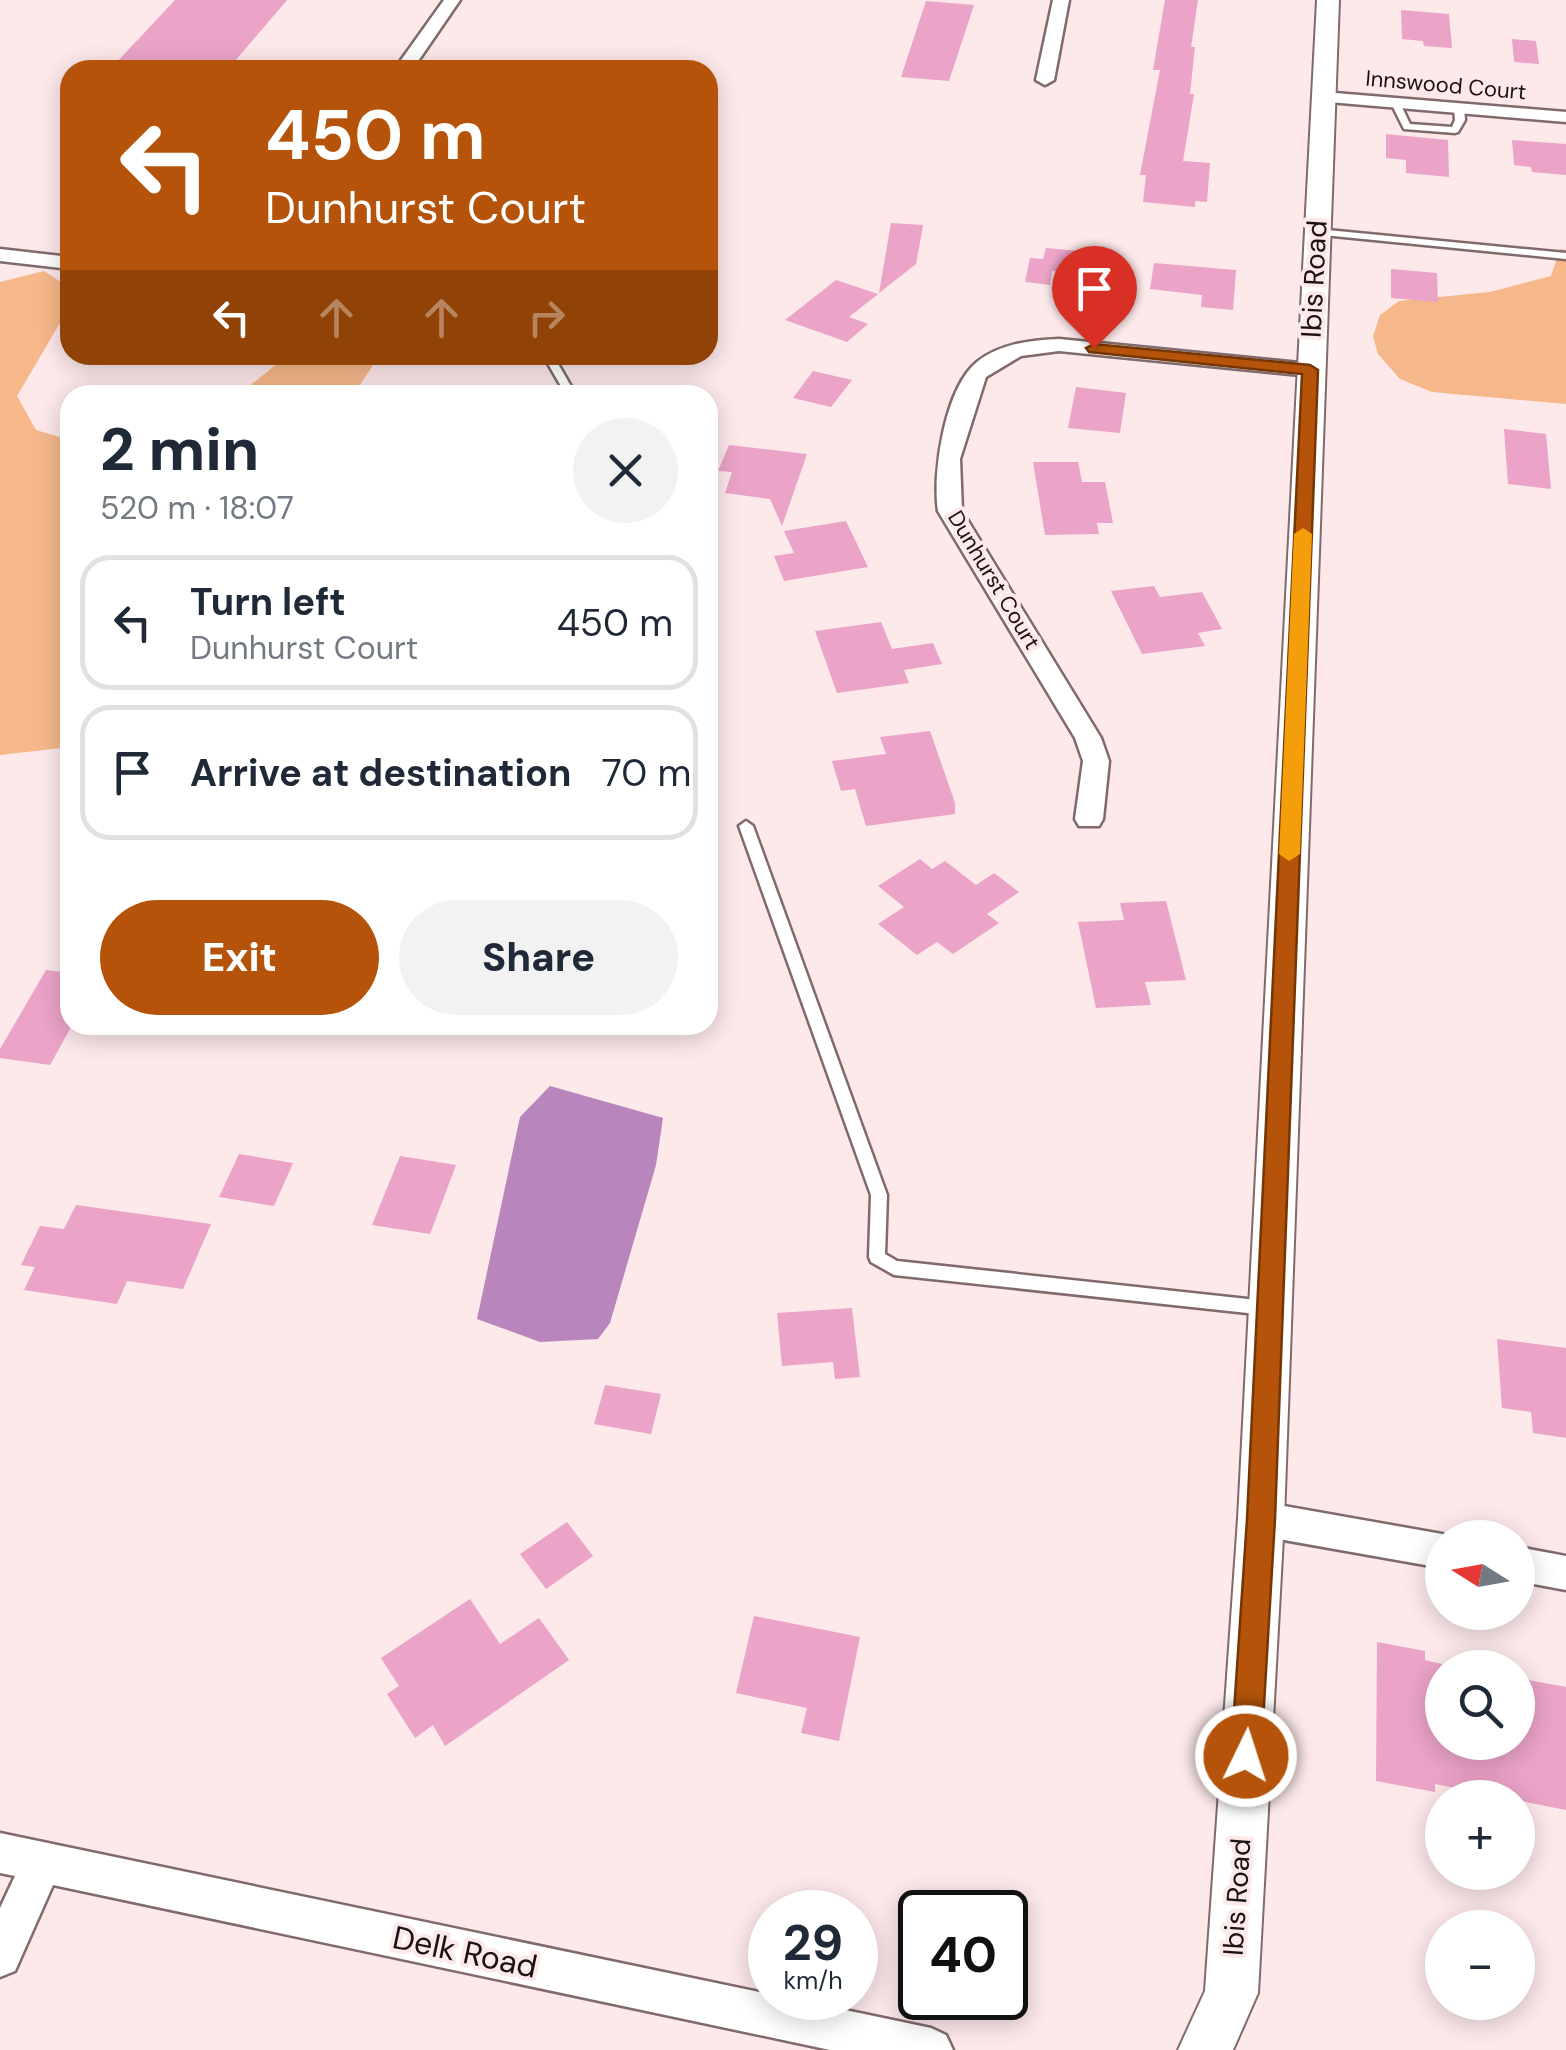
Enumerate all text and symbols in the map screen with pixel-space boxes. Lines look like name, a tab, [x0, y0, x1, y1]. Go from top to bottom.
street label: Innswood Court	[1364, 64, 1528, 106]
text: 450 m	[265, 90, 486, 181]
icon: left	[100, 100, 230, 230]
text: Dunhurst Court	[265, 178, 586, 237]
street label: Ibis Road	[1292, 219, 1336, 339]
pin	[1052, 246, 1137, 349]
icon: arrive	[1067, 261, 1122, 316]
icon: left	[204, 290, 259, 345]
icon: ahead	[309, 290, 364, 345]
icon: ahead	[414, 290, 469, 345]
icon: right	[519, 290, 574, 345]
text: 2 min	[100, 410, 259, 489]
button: close	[573, 418, 678, 523]
text: 520 m · 18:07	[100, 487, 294, 529]
street label: Dunhurst Court	[941, 505, 1047, 655]
text: Turn left	[190, 577, 346, 627]
icon: left	[105, 595, 160, 650]
text: 450 m	[557, 598, 673, 648]
text: Dunhurst Court	[190, 627, 418, 669]
icon: arrive	[105, 745, 160, 800]
text: Arrive at destination	[190, 748, 572, 798]
text: 70 m	[602, 748, 691, 798]
button: Exit	[100, 900, 379, 1015]
button: Share	[399, 900, 678, 1015]
north arrow	[1425, 1520, 1535, 1630]
map controls	[1425, 1520, 1535, 2020]
button: search	[1425, 1650, 1535, 1760]
position arrow	[1194, 1704, 1298, 1808]
button: +	[1425, 1780, 1535, 1890]
street label: Ibis Road	[1214, 1837, 1260, 1957]
speed limit sign: 40	[898, 1890, 1028, 2020]
text: 29	[783, 1910, 843, 1976]
button: −	[1425, 1910, 1535, 2020]
street label: Delk Road	[389, 1916, 541, 1988]
text: km/h	[783, 1964, 843, 1997]

